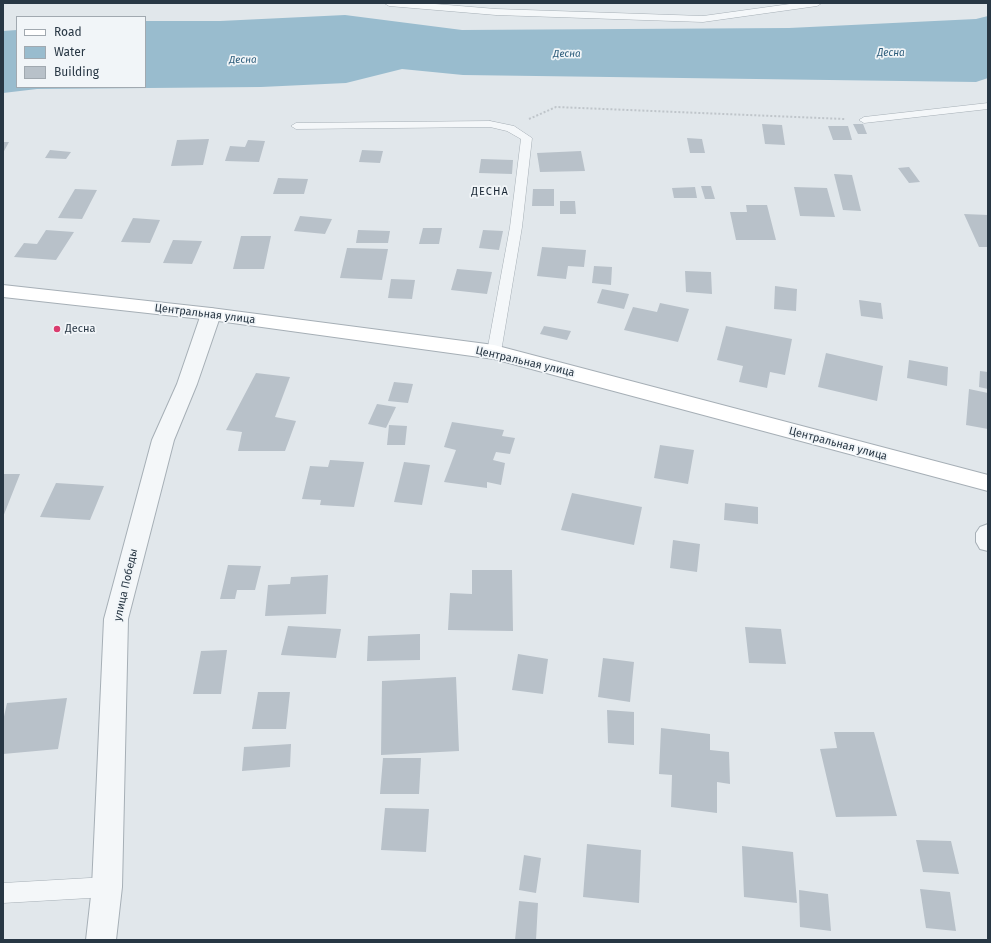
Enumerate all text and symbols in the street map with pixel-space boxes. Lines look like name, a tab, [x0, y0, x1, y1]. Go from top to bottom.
legend	[16, 16, 146, 88]
text: Road	[54, 25, 82, 39]
text: Water	[54, 45, 85, 59]
water label: Десна	[877, 47, 905, 59]
water label: Десна	[553, 48, 581, 60]
water label: Десна	[229, 54, 257, 66]
text: Building	[54, 65, 99, 79]
district label: ДЕСНА	[471, 185, 509, 199]
street label: Центральная улица	[154, 301, 256, 327]
place label: Десна	[65, 322, 95, 336]
marker: Десна	[52, 324, 62, 334]
street label: Центральная улица	[474, 344, 576, 380]
street label: Центральная улица	[787, 425, 889, 463]
street label: улица Победы	[111, 548, 141, 622]

